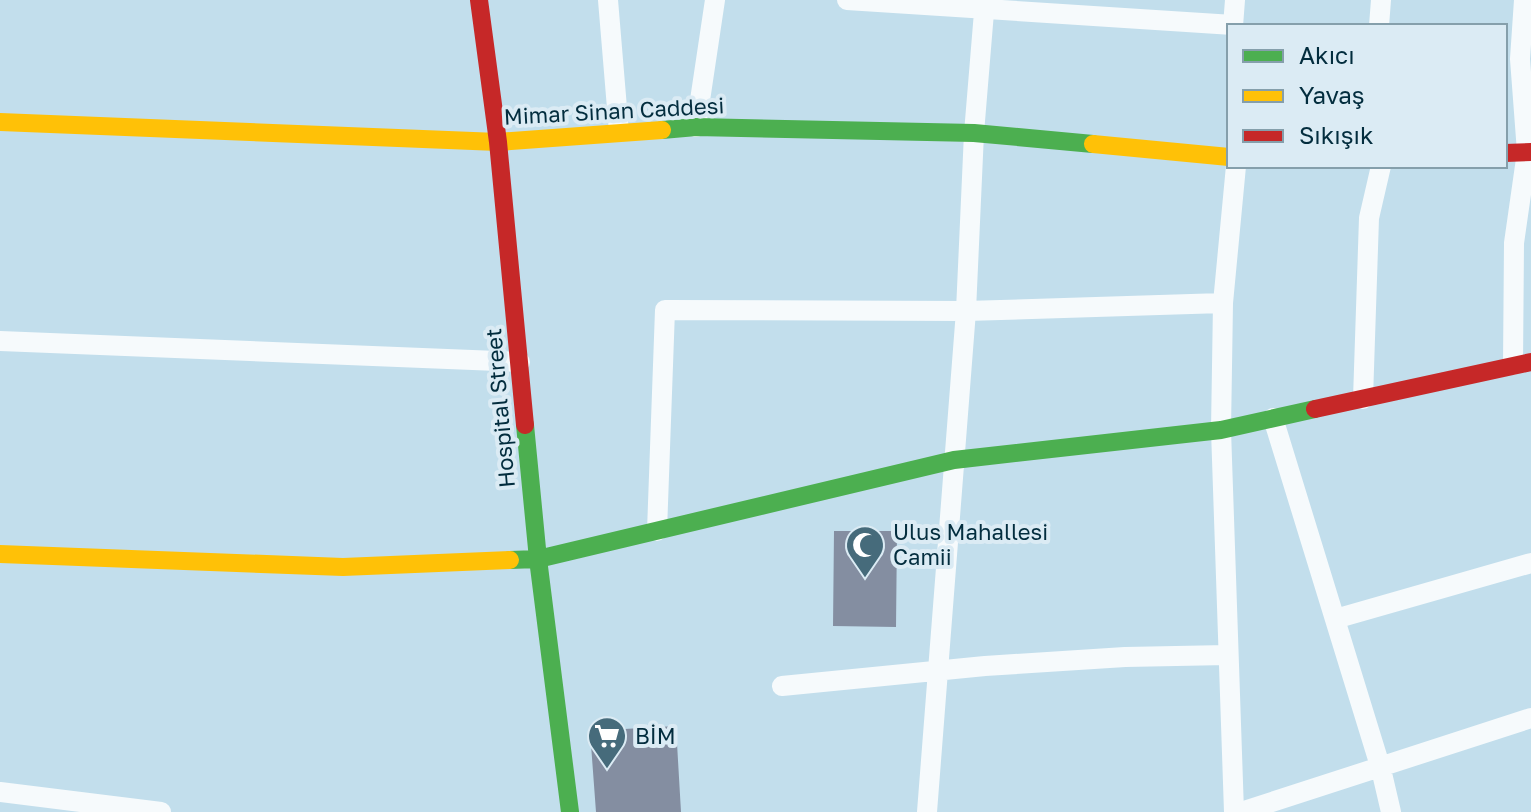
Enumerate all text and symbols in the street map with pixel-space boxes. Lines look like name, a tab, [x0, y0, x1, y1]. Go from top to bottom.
legend	[1227, 24, 1507, 168]
text: Akıcı	[1299, 40, 1355, 69]
text: Yavaş	[1299, 80, 1365, 109]
street label: Mimar Sinan Caddesi	[503, 91, 725, 130]
text: Sıkışık	[1299, 120, 1374, 149]
street label: Hospital Street	[479, 327, 520, 489]
place label: Ulus Mahallesi Camii	[893, 518, 1048, 570]
mosque icon: Ulus Mahallesi Camii	[844, 524, 886, 579]
supermarket icon: BİM	[586, 715, 628, 770]
place label: BİM	[635, 722, 676, 749]

